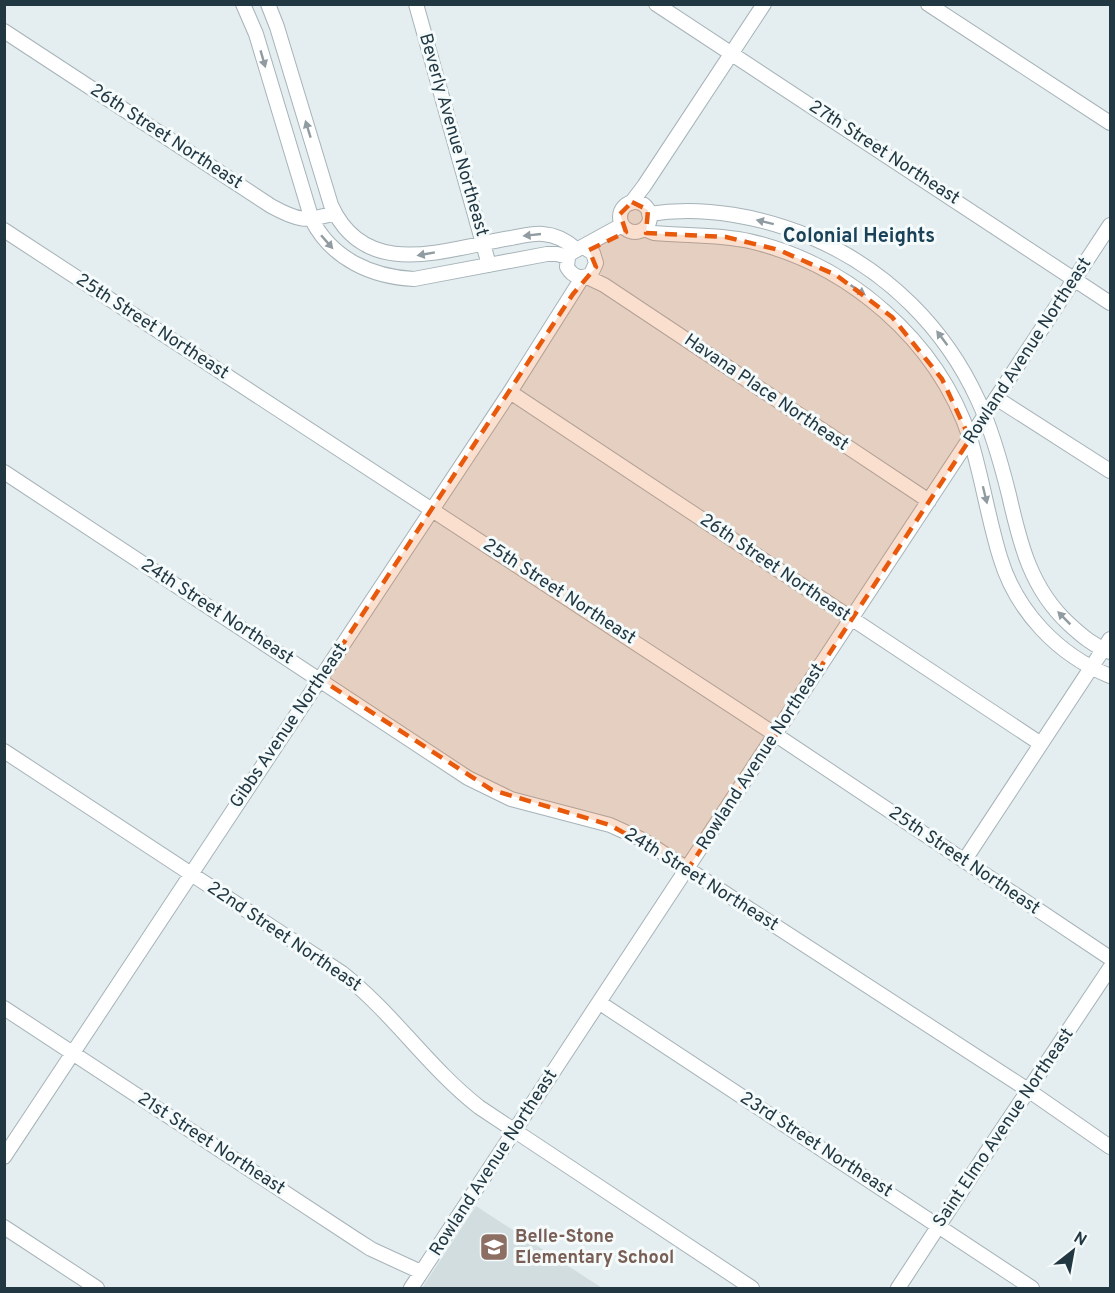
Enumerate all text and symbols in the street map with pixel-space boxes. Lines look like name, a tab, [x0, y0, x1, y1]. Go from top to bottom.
street label: Beverly Avenue Northeast	[413, 31, 493, 239]
one-way arrow	[259, 50, 268, 68]
street label: 26th Street Northeast	[85, 79, 247, 195]
street label: 27th Street Northeast	[804, 96, 964, 210]
one-way arrow	[303, 120, 312, 138]
one-way arrow	[755, 217, 774, 227]
district label: Colonial Heights	[783, 224, 935, 250]
one-way arrow	[522, 230, 541, 240]
one-way arrow	[320, 234, 333, 249]
one-way arrow	[416, 249, 435, 258]
street label: Rowland Avenue Northeast	[959, 253, 1097, 449]
street label: 25th Street Northeast	[71, 269, 233, 385]
one-way arrow	[849, 284, 865, 296]
street label: Havana Place Northeast	[679, 329, 853, 457]
one-way arrow	[936, 331, 948, 346]
one-way arrow	[980, 486, 990, 505]
street label: 26th Street Northeast	[695, 509, 855, 627]
street label: 25th Street Northeast	[478, 534, 640, 650]
street label: 24th Street Northeast	[136, 554, 298, 670]
one-way arrow	[1057, 611, 1071, 625]
street label: Gibbs Avenue Northeast	[225, 639, 353, 813]
street label: Rowland Avenue Northeast	[692, 659, 830, 855]
street label: 25th Street Northeast	[884, 802, 1044, 920]
street label: 24th Street Northeast	[620, 823, 782, 937]
street label: 22nd Street Northeast	[202, 877, 366, 997]
street label: Saint Elmo Avenue Northeast	[929, 1024, 1079, 1232]
street label: Rowland Avenue Northeast	[425, 1065, 563, 1261]
street label: 23rd Street Northeast	[735, 1087, 897, 1203]
street label: 21st Street Northeast	[133, 1088, 289, 1200]
north arrow	[1043, 1221, 1103, 1281]
place label: Belle-Stone Elementary School	[515, 1226, 674, 1270]
text: N	[1070, 1228, 1090, 1251]
school or university icon: Belle-Stone Elementary School	[478, 1231, 510, 1263]

